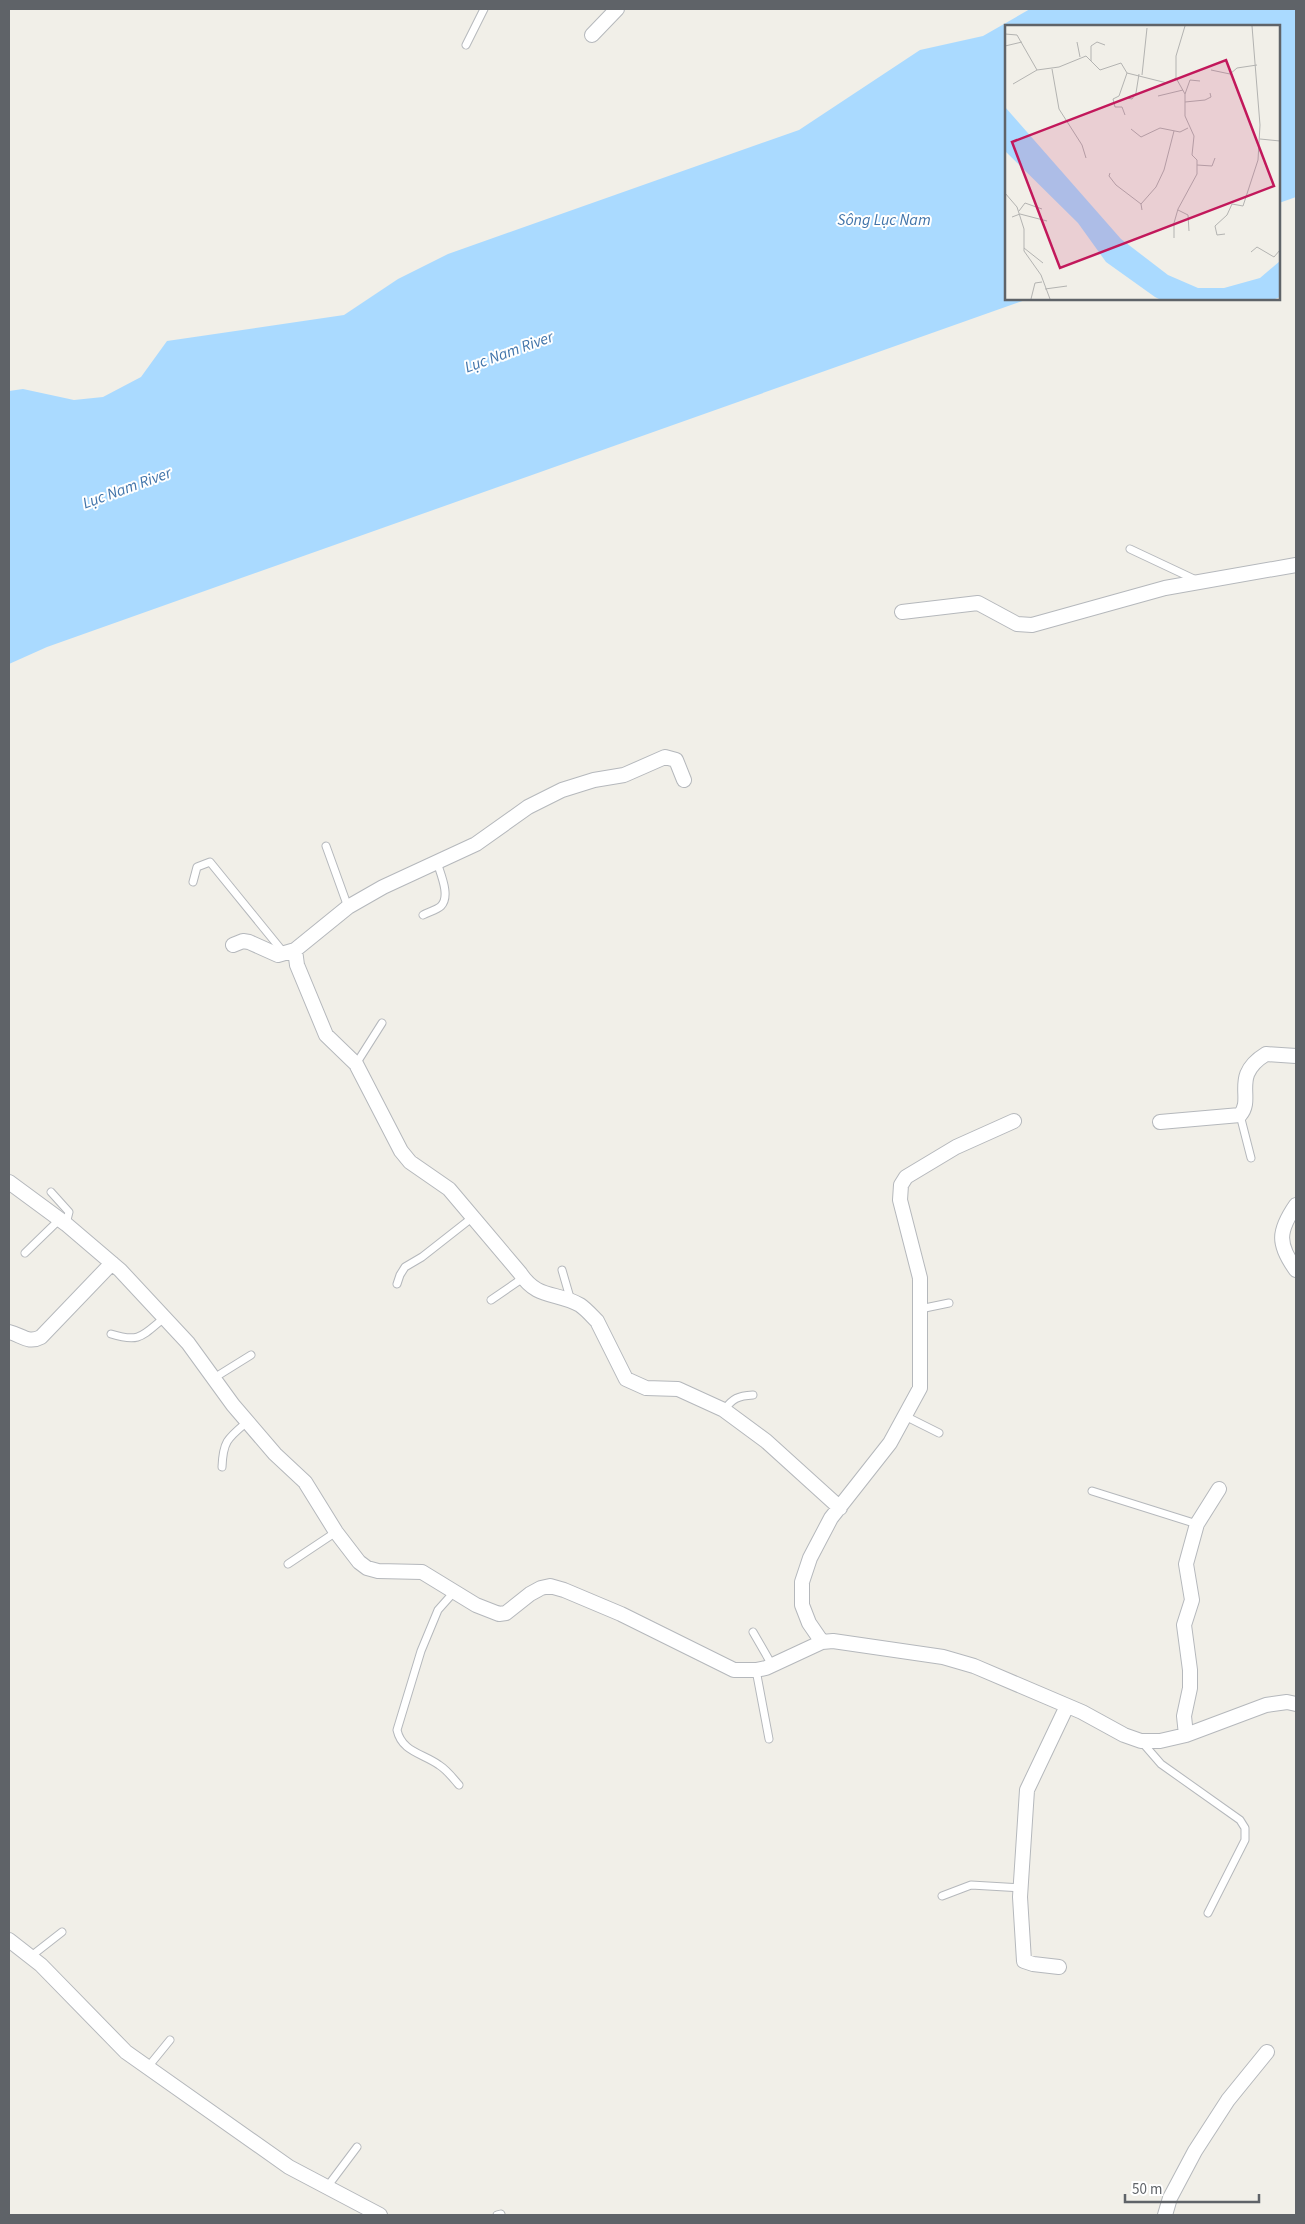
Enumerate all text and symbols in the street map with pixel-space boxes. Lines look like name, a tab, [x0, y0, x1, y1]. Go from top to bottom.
inset map	[1005, 25, 1280, 300]
water label: Sông Lục Nam	[837, 209, 931, 231]
water label: Lục Nam River	[461, 325, 558, 378]
water label: Lục Nam River	[79, 461, 176, 514]
scale bar	[1125, 2172, 1259, 2204]
text: 50 m	[1132, 2179, 1162, 2200]

